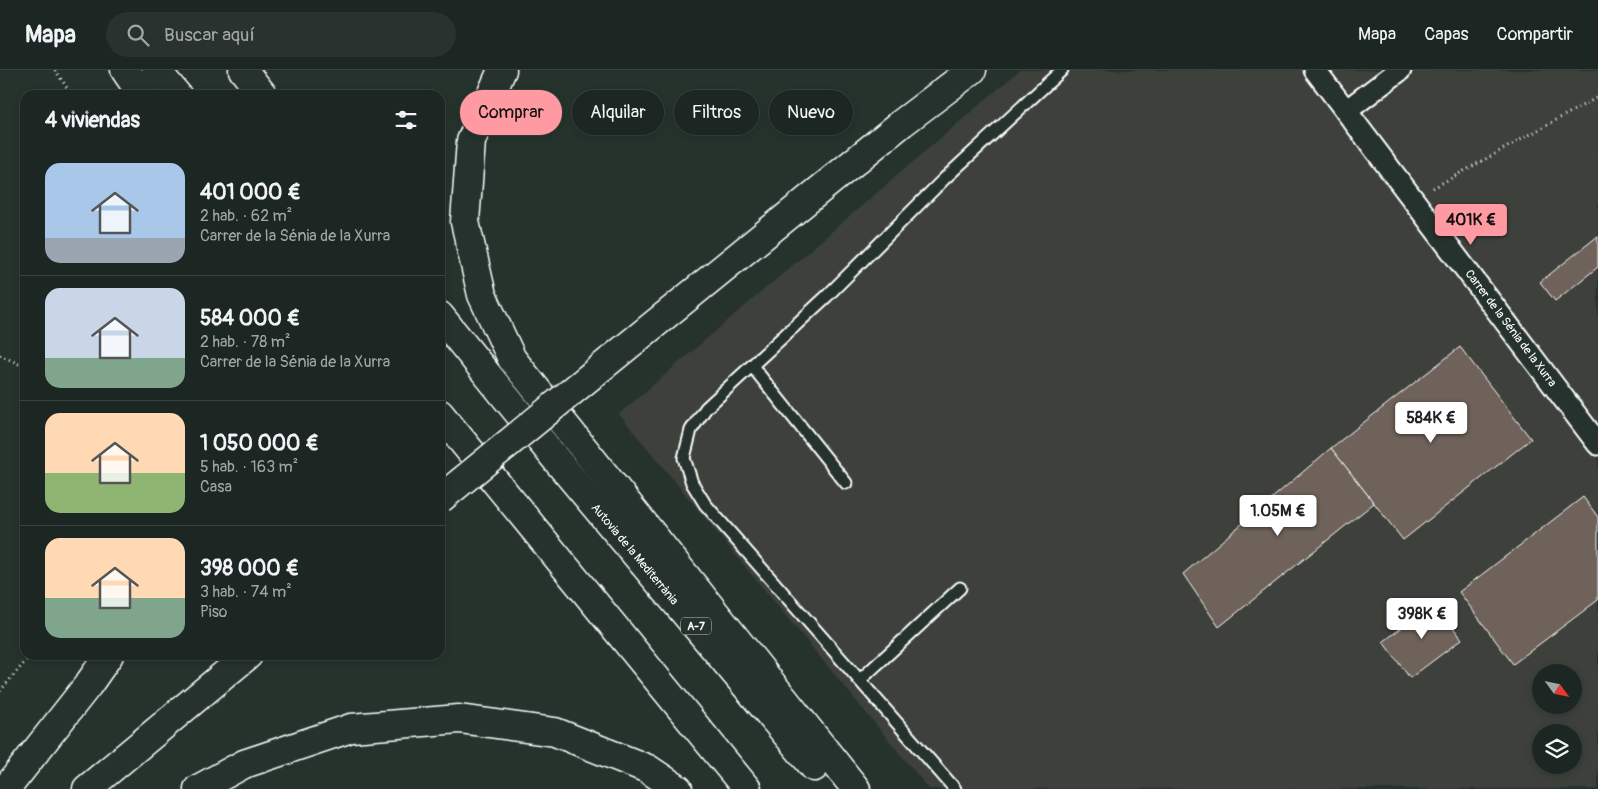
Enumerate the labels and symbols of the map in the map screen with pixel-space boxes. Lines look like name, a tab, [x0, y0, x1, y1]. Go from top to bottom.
pin: 401K €	[1430, 204, 1512, 246]
street label: Carrer de la Sénia de la Xurra	[1462, 267, 1560, 390]
pin: 584K €	[1390, 402, 1472, 444]
pin: 1.05M €	[1232, 494, 1324, 537]
street label: Autovia de la Mediterrània	[588, 501, 682, 608]
pin: 398K €	[1381, 598, 1463, 640]
road number: A-7	[681, 618, 711, 634]
north arrow	[1532, 664, 1582, 714]

